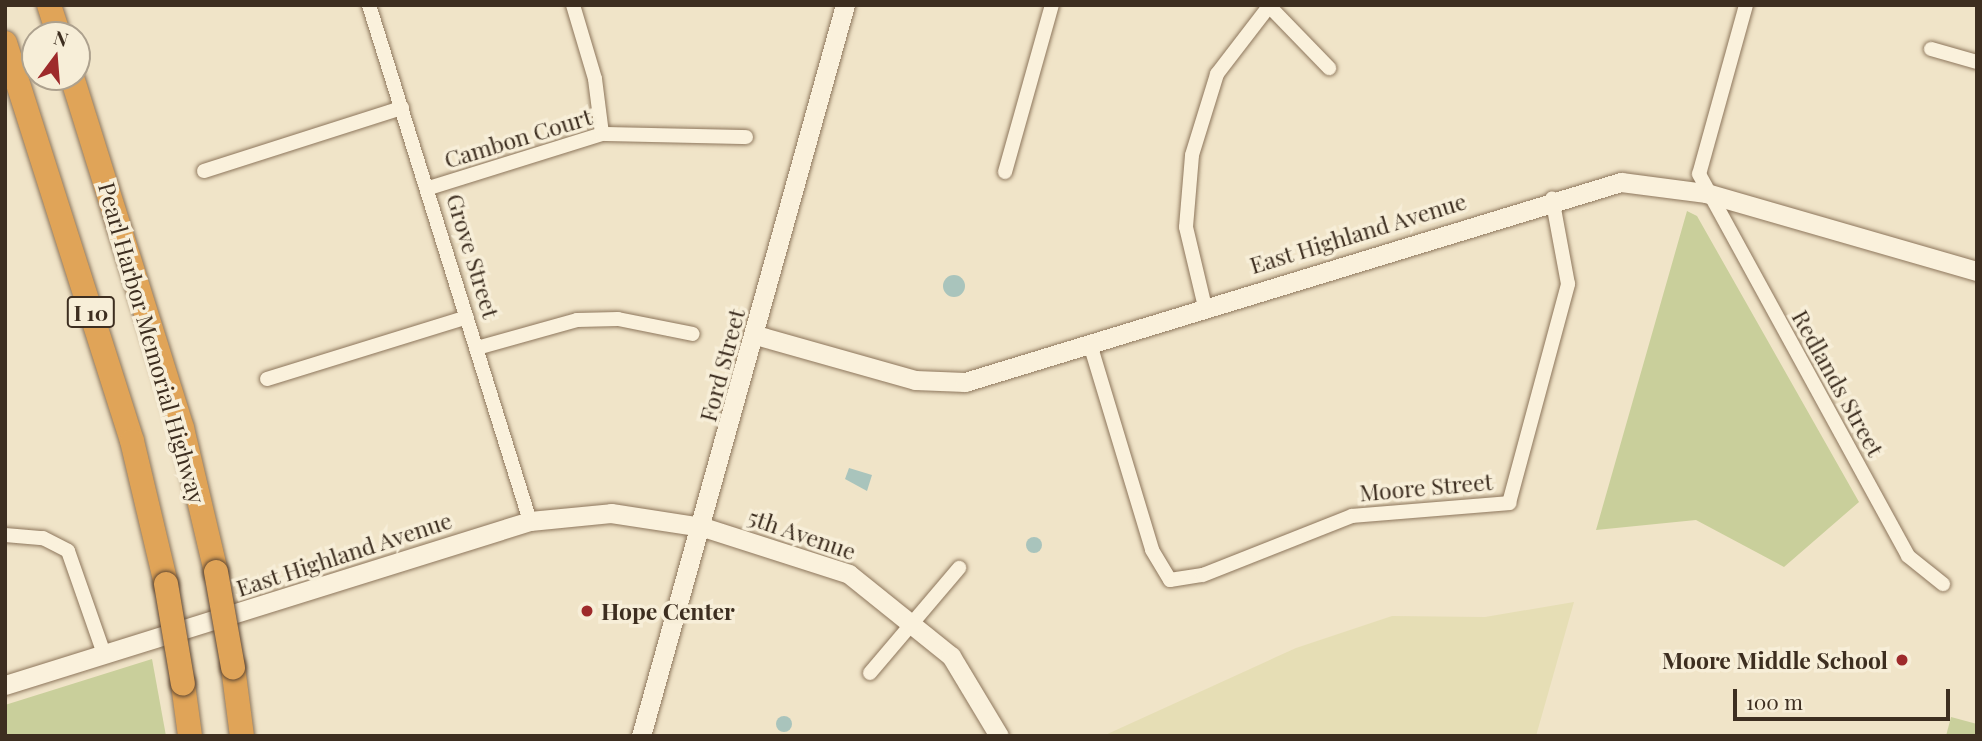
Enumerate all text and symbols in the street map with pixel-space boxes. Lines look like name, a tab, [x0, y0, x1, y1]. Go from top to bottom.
north arrow	[21, 21, 91, 91]
text: N	[51, 23, 71, 52]
street label: Cambon Court	[441, 102, 595, 174]
street label: Pearl Harbor Memorial Highway	[93, 179, 211, 507]
street label: East Highland Avenue	[1246, 187, 1470, 279]
street label: Grove Street	[441, 191, 505, 321]
road number: I 10	[66, 294, 116, 330]
street label: Redlands Street	[1786, 305, 1890, 461]
street label: Ford Street	[694, 306, 750, 424]
street label: Moore Street	[1358, 467, 1494, 507]
street label: 5th Avenue	[744, 503, 860, 565]
street label: East Highland Avenue	[232, 506, 456, 602]
place label: Hope Center	[601, 597, 735, 625]
marker: Hope Center	[579, 603, 595, 619]
place label: Moore Middle School	[1662, 646, 1888, 674]
marker: Moore Middle School	[1894, 652, 1910, 668]
scale bar	[1737, 674, 1954, 718]
text: 100 m	[1746, 687, 1803, 715]

